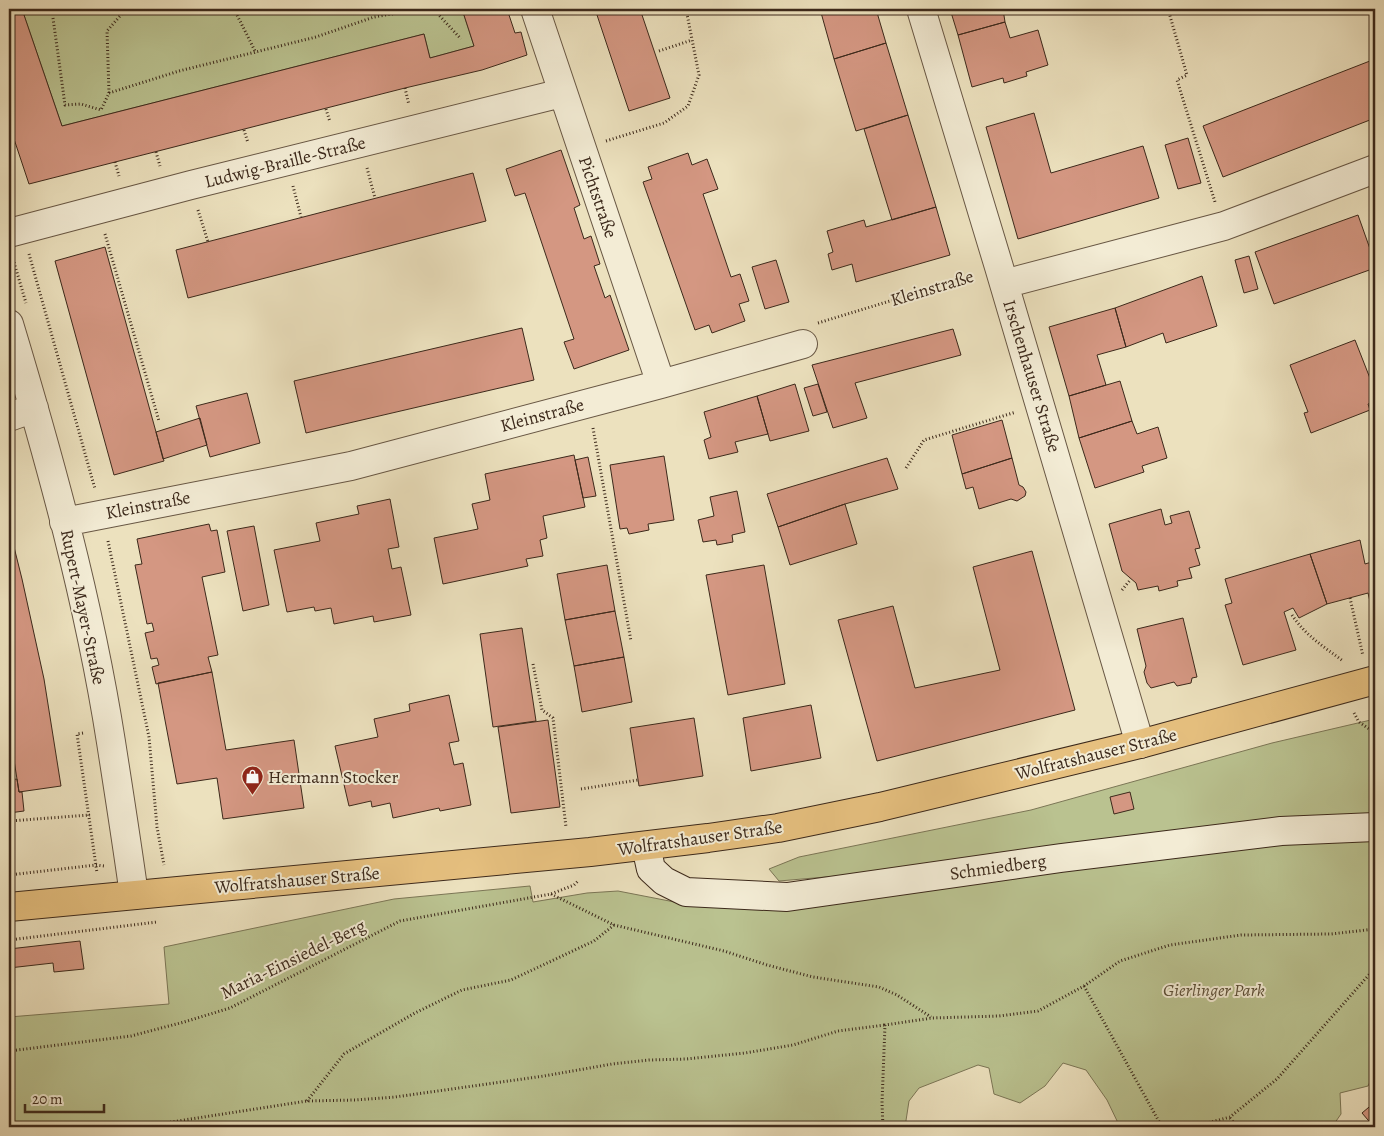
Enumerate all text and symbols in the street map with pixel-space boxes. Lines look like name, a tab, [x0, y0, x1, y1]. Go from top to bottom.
street label: Ludwig-Braille-Straße	[202, 130, 368, 194]
street label: Pichtstraße	[573, 153, 623, 241]
street label: Kleinstraße	[888, 264, 976, 312]
street label: Irschenhauser Straße	[997, 297, 1067, 455]
street label: Kleinstraße	[498, 392, 586, 438]
street label: Kleinstraße	[104, 485, 192, 525]
street label: Rupert-Mayer-Straße	[55, 527, 111, 687]
street label: Wolfratshauser Straße	[1012, 722, 1179, 786]
shop icon: Hermann Stocker	[240, 765, 264, 796]
place label: Hermann Stocker	[268, 765, 399, 789]
street label: Wolfratshauser Straße	[615, 815, 784, 862]
street label: Schmiedberg	[948, 848, 1048, 886]
street label: Wolfratshauser Straße	[212, 861, 381, 899]
street label: Maria-Einsiedel-Berg	[217, 913, 369, 1005]
park label: Gierlinger Park	[1163, 978, 1265, 1002]
scale bar	[25, 1081, 104, 1113]
text: 20 m	[32, 1089, 63, 1109]

